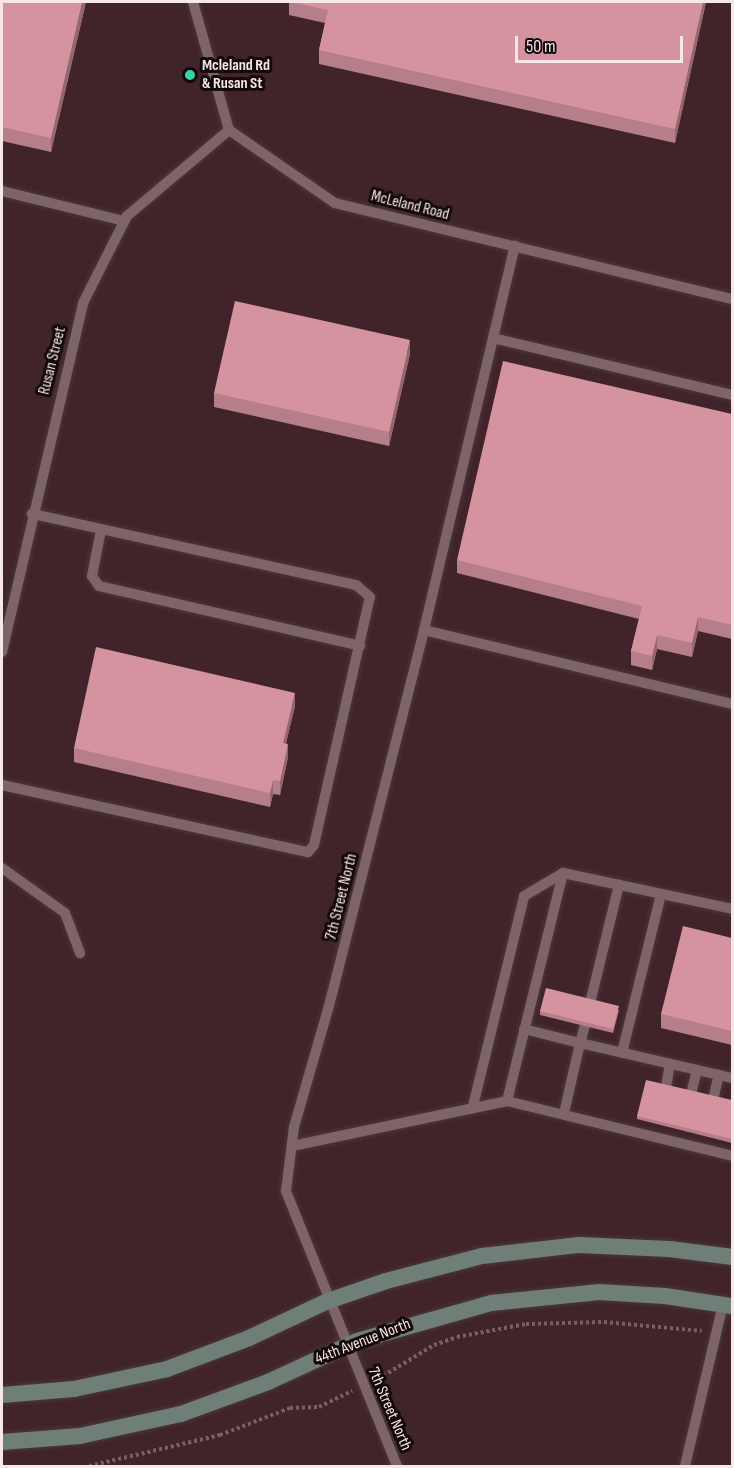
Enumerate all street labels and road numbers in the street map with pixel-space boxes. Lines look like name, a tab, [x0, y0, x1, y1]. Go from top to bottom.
street label: McLeland Road	[369, 187, 451, 225]
street label: Rusan Street	[35, 325, 71, 397]
street label: 7th Street North	[322, 852, 362, 942]
street label: 44th Avenue North	[313, 1315, 413, 1369]
street label: 7th Street North	[363, 1365, 415, 1453]

